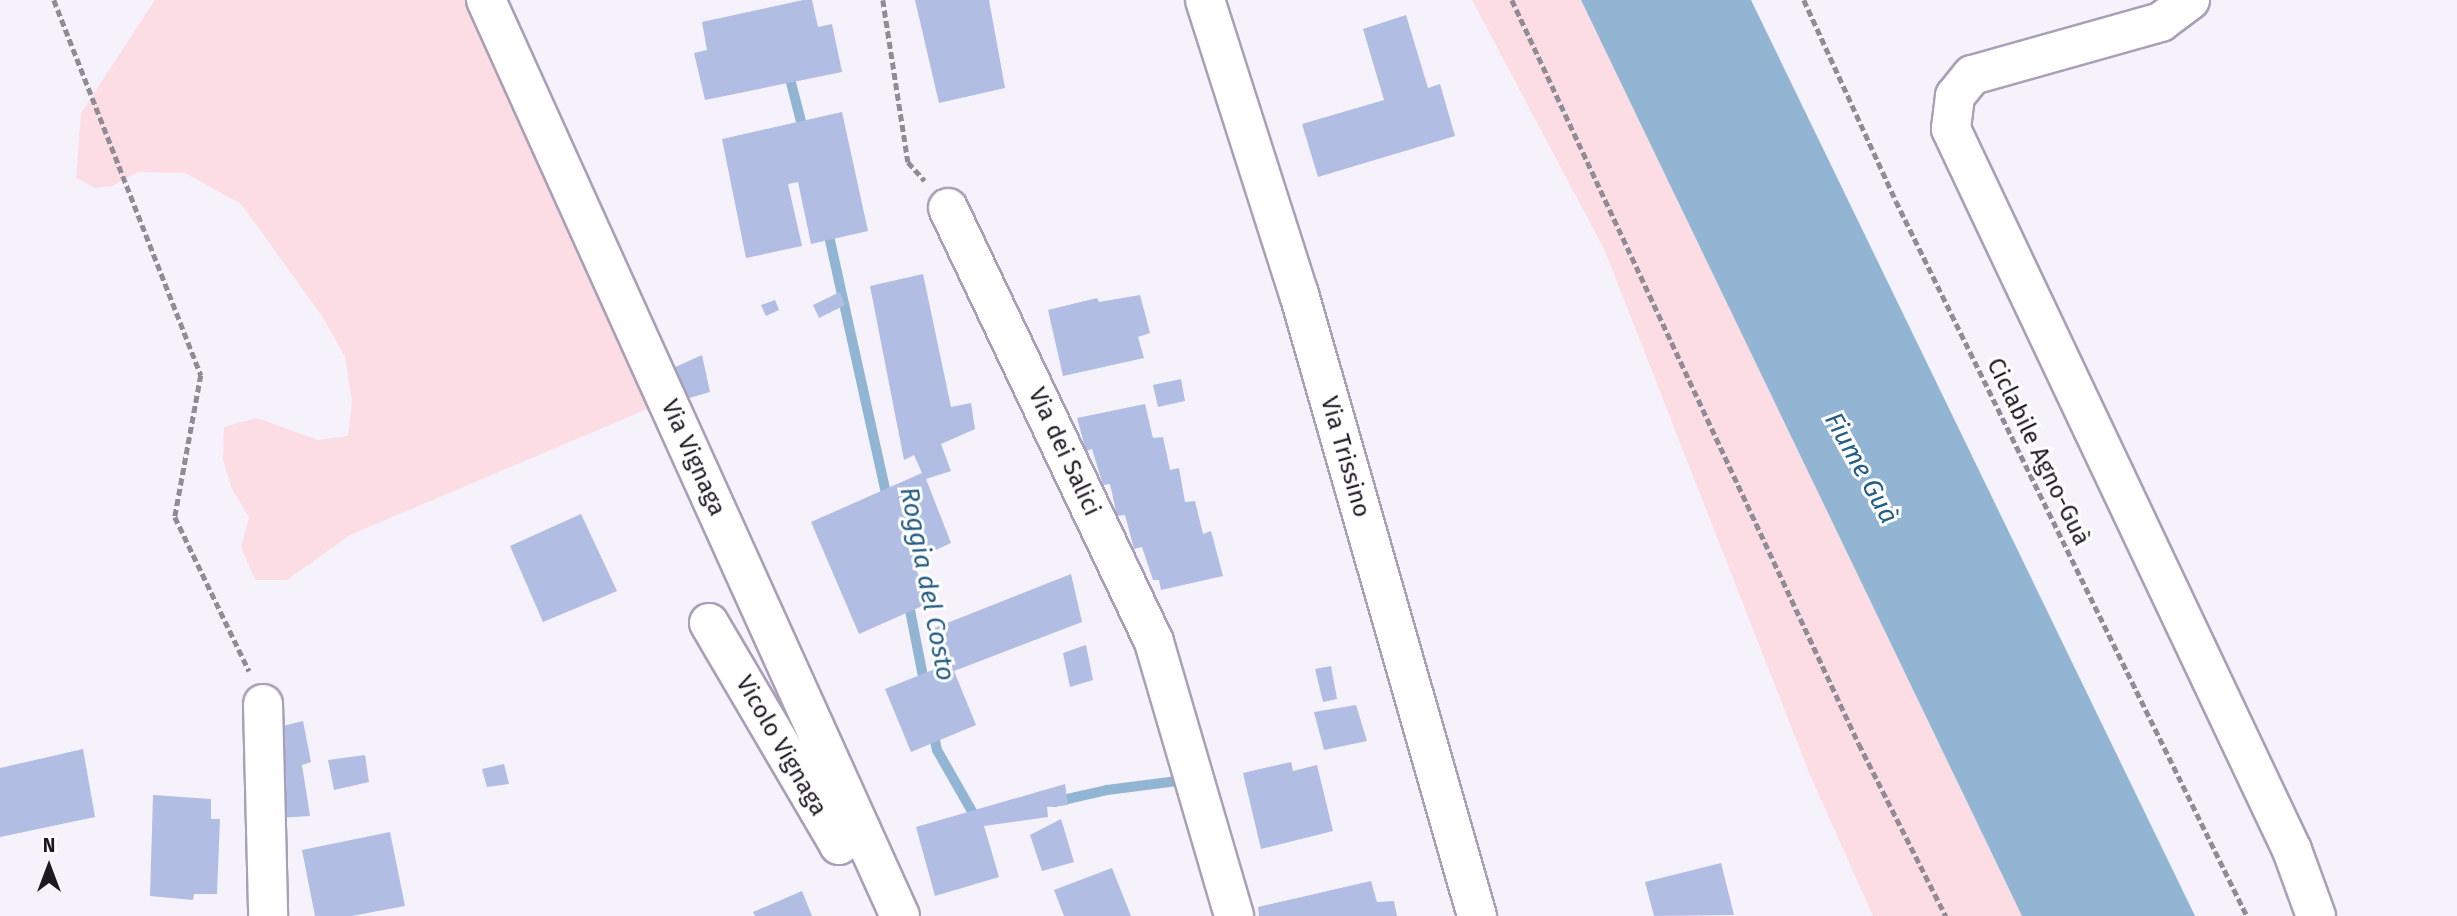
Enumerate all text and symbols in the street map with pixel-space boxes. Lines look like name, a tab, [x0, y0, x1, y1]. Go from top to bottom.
street label: Ciclabile Agno-Guà	[1980, 353, 2096, 551]
street label: Via dei Salici	[1022, 383, 1106, 521]
street label: Via Trissino	[1314, 393, 1376, 521]
street label: Via Vignaga	[655, 395, 731, 521]
water label: Fiume Guà	[1818, 407, 1904, 529]
water label: Roggia del Costo	[893, 484, 961, 684]
street label: Vicolo Vignaga	[729, 671, 833, 821]
north arrow	[14, 832, 84, 902]
text: N	[43, 834, 55, 857]

